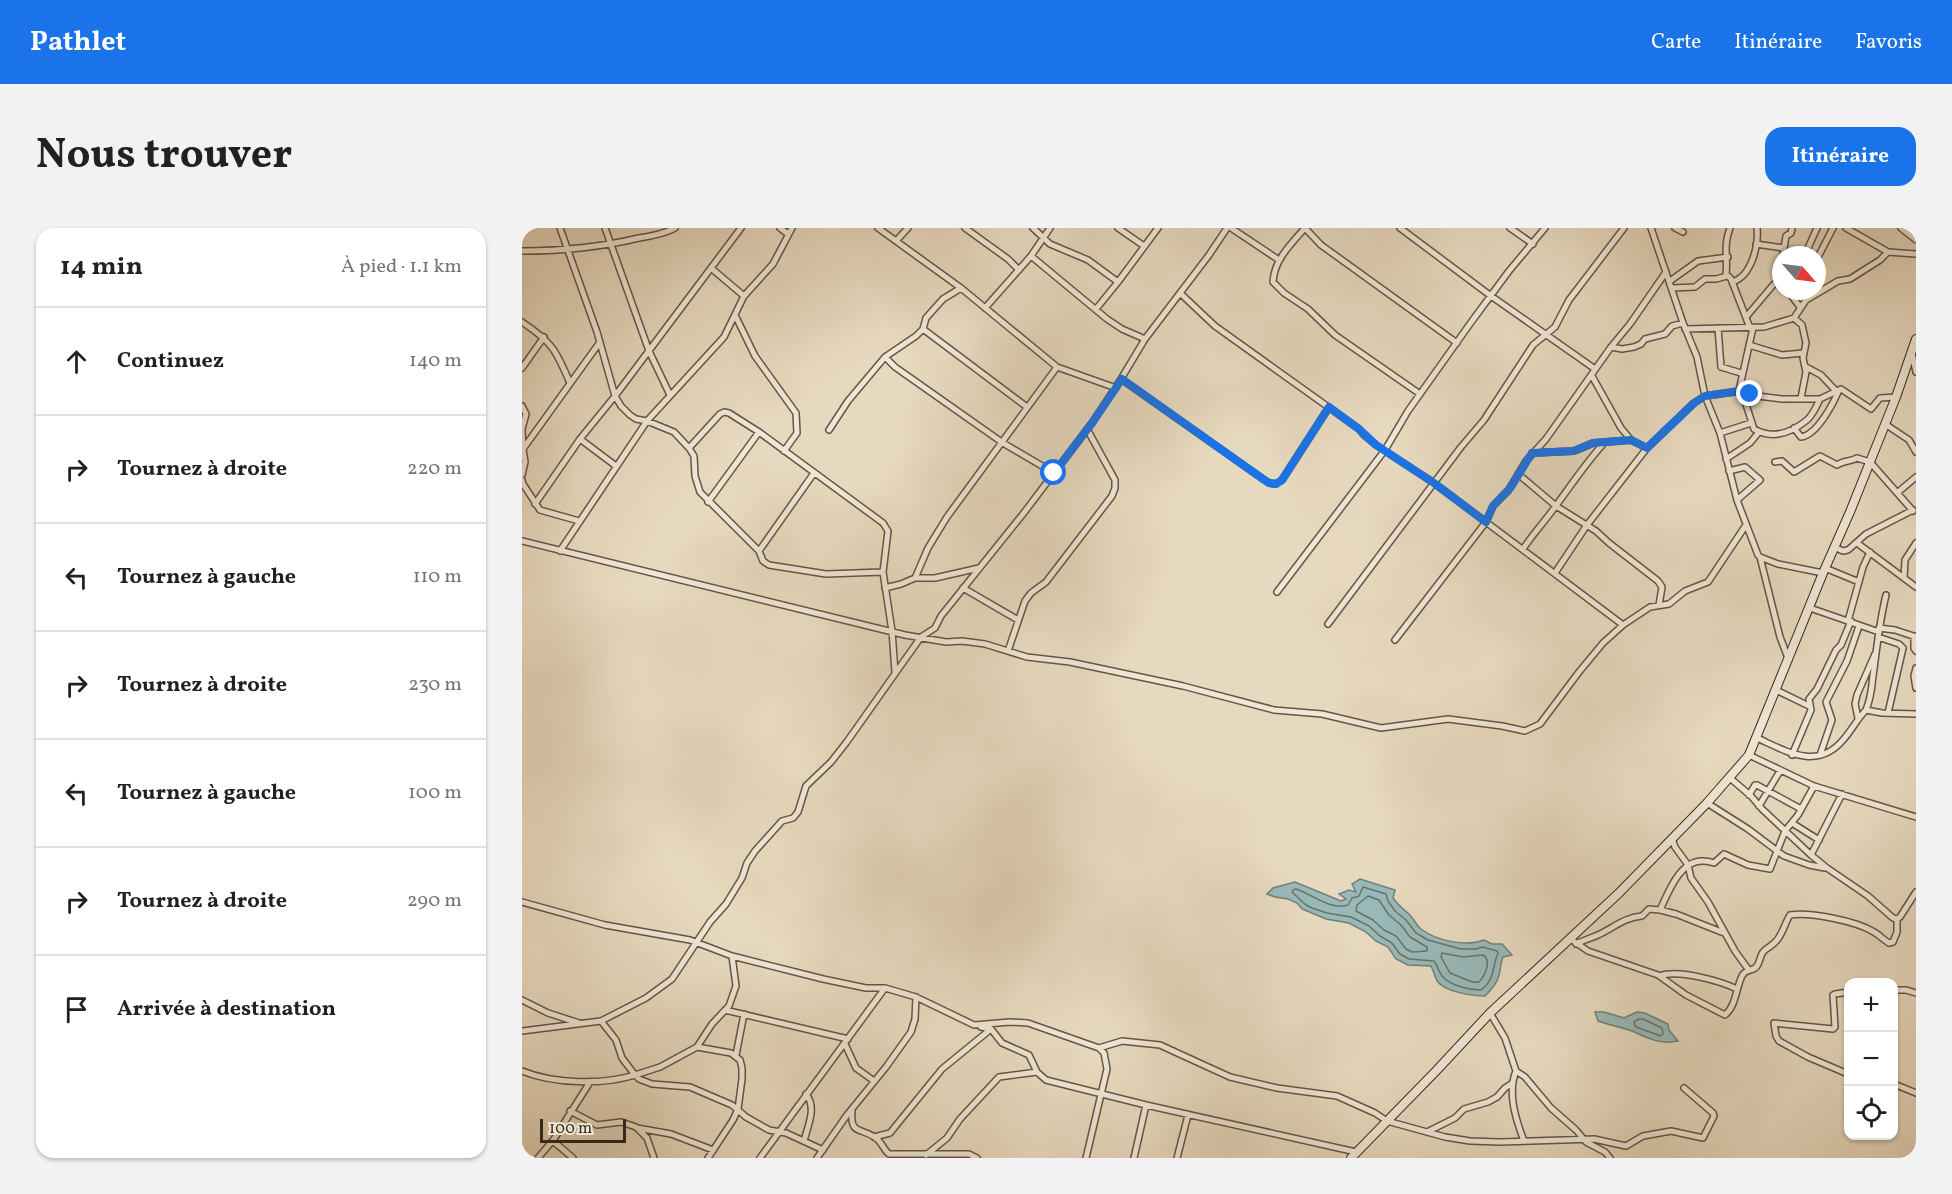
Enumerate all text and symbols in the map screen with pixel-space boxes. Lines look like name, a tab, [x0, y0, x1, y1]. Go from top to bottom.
text: Pathlet	[30, 23, 126, 62]
text: Carte	[1651, 28, 1701, 57]
text: Itinéraire	[1734, 28, 1822, 57]
text: Favoris	[1855, 28, 1922, 57]
text: Nous trouver	[36, 127, 292, 186]
button: Itinéraire	[1765, 127, 1916, 186]
north arrow	[1772, 246, 1826, 300]
text: 14 min	[60, 249, 143, 285]
text: À pied · 1.1 km	[341, 253, 462, 281]
icon: ahead	[60, 345, 93, 378]
text: Continuez	[117, 346, 224, 377]
text: 140 m	[409, 347, 462, 375]
route end	[1736, 380, 1762, 406]
icon: right	[60, 453, 93, 486]
text: Tournez à droite	[117, 454, 287, 485]
text: 220 m	[407, 455, 462, 483]
route start	[1040, 459, 1066, 485]
icon: left	[60, 561, 93, 594]
text: Tournez à gauche	[117, 562, 296, 593]
text: 110 m	[413, 563, 462, 591]
icon: right	[60, 669, 93, 702]
text: Tournez à droite	[117, 670, 287, 701]
text: 230 m	[408, 671, 462, 699]
icon: left	[60, 777, 93, 810]
text: Tournez à gauche	[117, 778, 296, 809]
text: 100 m	[408, 779, 462, 807]
icon: right	[60, 885, 93, 918]
text: Tournez à droite	[117, 886, 287, 917]
text: 290 m	[407, 887, 462, 915]
map controls	[1844, 978, 1898, 1140]
button: +	[1844, 978, 1898, 1032]
icon: arrive	[60, 993, 93, 1026]
text: Arrivée à destination	[117, 994, 336, 1025]
button: −	[1844, 1032, 1898, 1086]
button: locate	[1844, 1086, 1898, 1140]
scale bar	[540, 1116, 626, 1144]
text: 100 m	[549, 1118, 592, 1140]

